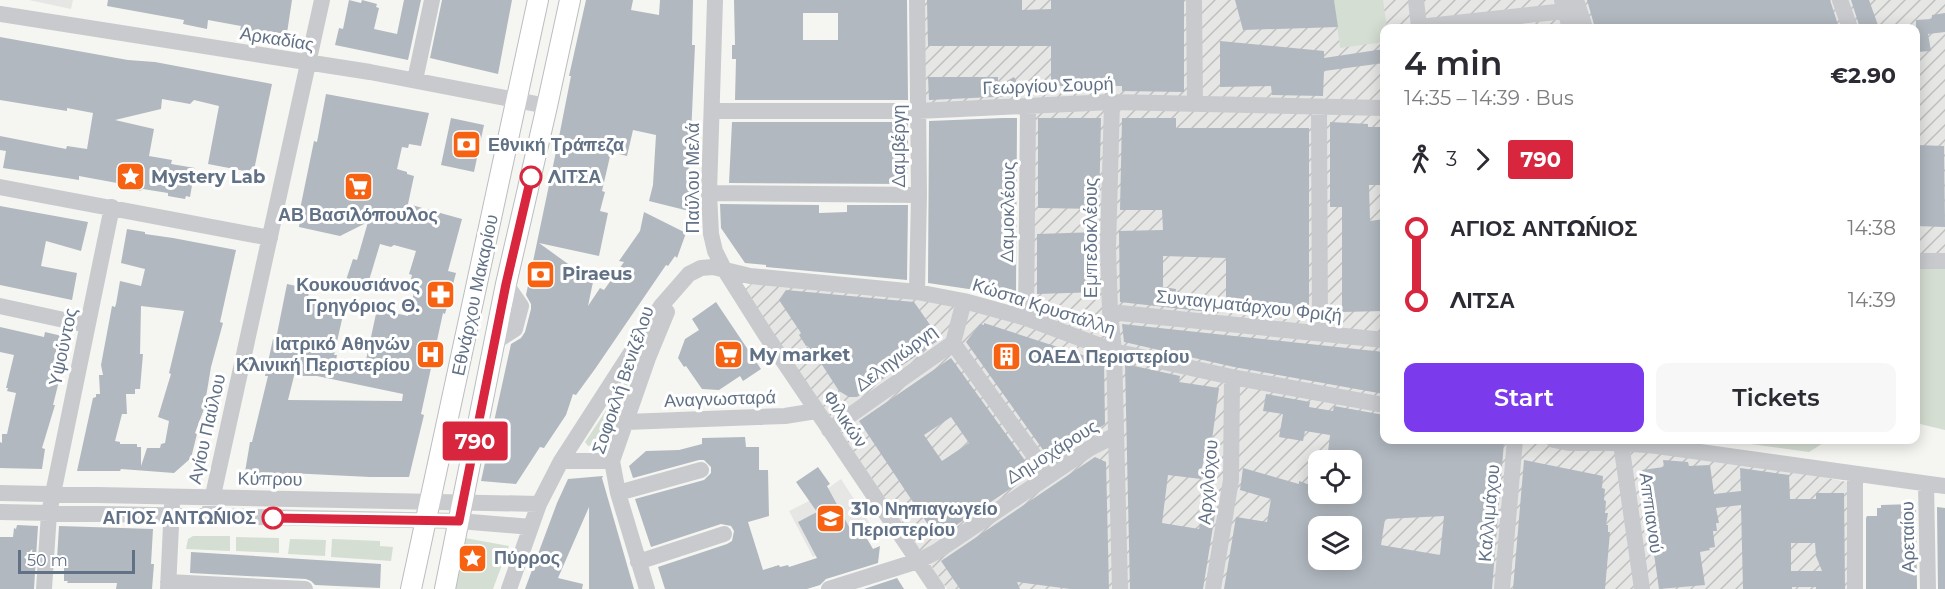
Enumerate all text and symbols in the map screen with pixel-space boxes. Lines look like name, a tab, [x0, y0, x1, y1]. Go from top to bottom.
street label: Αρκαδίας	[238, 22, 316, 56]
text: 4 min	[1404, 43, 1502, 83]
text: €2.90	[1830, 62, 1896, 89]
street label: Γεωργίου Σουρή	[982, 73, 1114, 99]
text: 14:35 – 14:39 · Bus	[1404, 86, 1574, 110]
street label: Δαμβέργη	[888, 104, 910, 188]
street label: Παύλου Μελά	[682, 123, 704, 233]
bank icon: Εθνική Τράπεζα	[451, 129, 483, 161]
place label: Εθνική Τράπεζα	[488, 134, 624, 156]
icon: walk	[1404, 143, 1437, 176]
icon: forward	[1466, 143, 1499, 176]
text: 3	[1446, 147, 1457, 171]
text: 790	[1520, 147, 1561, 172]
place icon: Mystery Lab	[114, 161, 146, 193]
street label: Δαμοκλέους	[996, 161, 1020, 263]
place label: Mystery Lab	[151, 166, 265, 188]
marker: ΛΙΤΣΑ	[520, 166, 542, 188]
place label: ΛΙΤΣΑ	[547, 166, 601, 188]
supermarket icon: ΑΒ Βασιλόπουλος	[342, 170, 374, 202]
street label: Εμπεδοκλέους	[1080, 177, 1102, 298]
place label: ΑΒ Βασιλόπουλος	[278, 204, 438, 226]
street label: Εθνάρχου Μακαρίου	[447, 212, 503, 378]
text: ΑΓΙΟΣ ΑΝΤΏΝΙΟΣ	[1450, 215, 1638, 242]
text: 14:38	[1847, 216, 1896, 240]
bank icon: Piraeus	[525, 258, 557, 290]
place label: Piraeus	[562, 263, 633, 285]
place label: Κουκουσιάνος Γρηγόριος Θ.	[296, 274, 420, 317]
street label: Κώστα Κρυστάλλη	[970, 274, 1118, 340]
pharmacy icon: Κουκουσιάνος Γρηγόριος Θ.	[425, 279, 457, 311]
street label: Συνταγματάρχου Φριζή	[1155, 285, 1343, 327]
text: ΛΙΤΣΑ	[1450, 287, 1515, 314]
text: 14:39	[1848, 288, 1896, 312]
street label: Σοφοκλή Βενιζέλου	[587, 303, 659, 457]
street label: Υψούντος	[44, 306, 82, 388]
street label: Δεληγιώργη	[851, 320, 941, 396]
place label: Ιατρικό Αθηνών Κλινική Περιστερίου	[236, 333, 410, 376]
hospital icon: Ιατρικό Αθηνών Κλινική Περιστερίου	[415, 338, 447, 370]
supermarket icon: My market	[712, 339, 744, 371]
building icon: ΟΑΕΔ Περιστερίου	[991, 341, 1023, 373]
place label: My market	[749, 344, 850, 366]
place label: ΟΑΕΔ Περιστερίου	[1028, 346, 1190, 368]
button: Start	[1404, 363, 1644, 432]
button: Tickets	[1656, 363, 1896, 432]
street label: Αγίου Παύλου	[184, 372, 230, 486]
street label: Αναγνωσταρά	[664, 386, 776, 412]
street label: Φιλικών	[818, 386, 872, 452]
street label: Δημοχάρους	[1002, 415, 1102, 489]
line badge: 790	[440, 422, 510, 460]
text: 790	[455, 429, 495, 454]
street label: Αρχιλόχου	[1193, 439, 1223, 525]
map controls	[1308, 450, 1362, 570]
button: locate	[1308, 450, 1362, 504]
street label: Καλλιμάχου	[1474, 463, 1504, 563]
street label: Κύπρου	[237, 467, 303, 491]
street label: Αππιανού	[1634, 471, 1668, 555]
place label: 31ο Νηπιαγωγείο Περιστερίου	[850, 498, 998, 541]
street label: Αρεταίου	[1896, 501, 1920, 573]
school or university icon: 31ο Νηπιαγωγείο Περιστερίου	[814, 503, 846, 535]
place label: ΑΓΙΟΣ ΑΝΤΏΝΙΟΣ	[103, 507, 256, 529]
marker: ΑΓΙΟΣ ΑΝΤΏΝΙΟΣ	[262, 507, 284, 529]
button: layers	[1308, 516, 1362, 570]
place icon: Πύρρος	[457, 542, 489, 574]
scale bar	[18, 547, 135, 574]
place label: Πύρρος	[494, 547, 560, 569]
text: 50 m	[27, 551, 68, 570]

